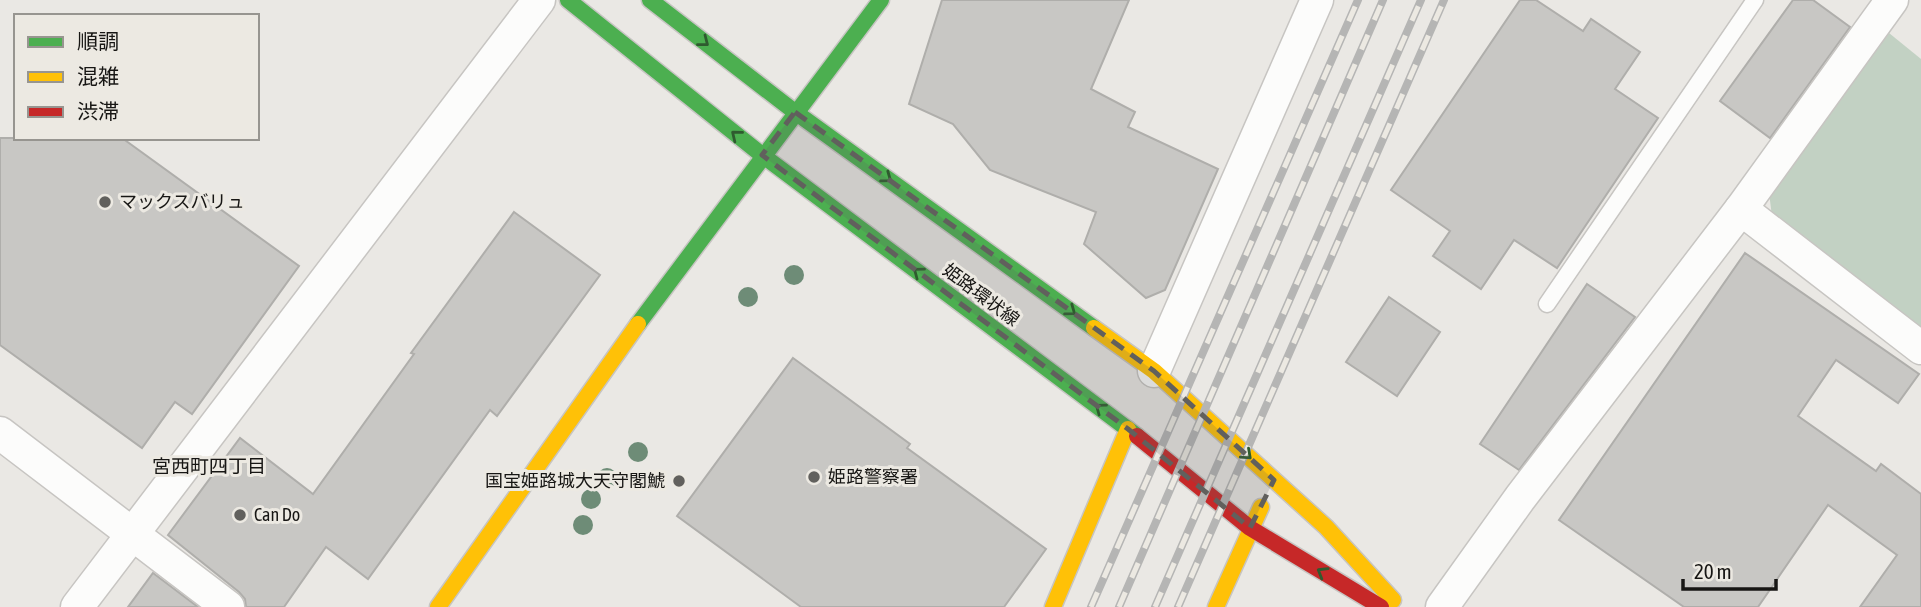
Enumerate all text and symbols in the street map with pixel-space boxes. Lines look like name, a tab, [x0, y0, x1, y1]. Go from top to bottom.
legend	[14, 14, 259, 140]
text: 順調	[77, 29, 119, 53]
one-way arrow	[697, 33, 709, 46]
text: 混雑	[77, 64, 119, 88]
text: 渋滞	[77, 99, 119, 123]
one-way arrow	[732, 131, 745, 143]
one-way arrow	[879, 170, 892, 182]
place label: マックスバリュ	[119, 191, 244, 212]
marker: マックスバリュ	[97, 194, 113, 210]
street label: 姫路環状線	[939, 259, 1024, 330]
one-way arrow	[913, 267, 926, 280]
one-way arrow	[1063, 303, 1076, 315]
one-way arrow	[1096, 403, 1108, 416]
one-way arrow	[1239, 447, 1252, 459]
district label: 宮西町四丁目	[152, 455, 266, 477]
place label: 姫路警察署	[828, 466, 918, 487]
marker: 姫路警察署	[806, 469, 822, 485]
place label: 国宝姫路城大天守閣鯱	[485, 470, 665, 491]
marker: 国宝姫路城大天守閣鯱	[671, 473, 687, 489]
place label: Can Do	[254, 504, 300, 525]
marker: Can Do	[232, 507, 248, 523]
scale bar	[1683, 548, 1776, 592]
text: 20 m	[1694, 559, 1732, 583]
one-way arrow	[1317, 567, 1330, 580]

